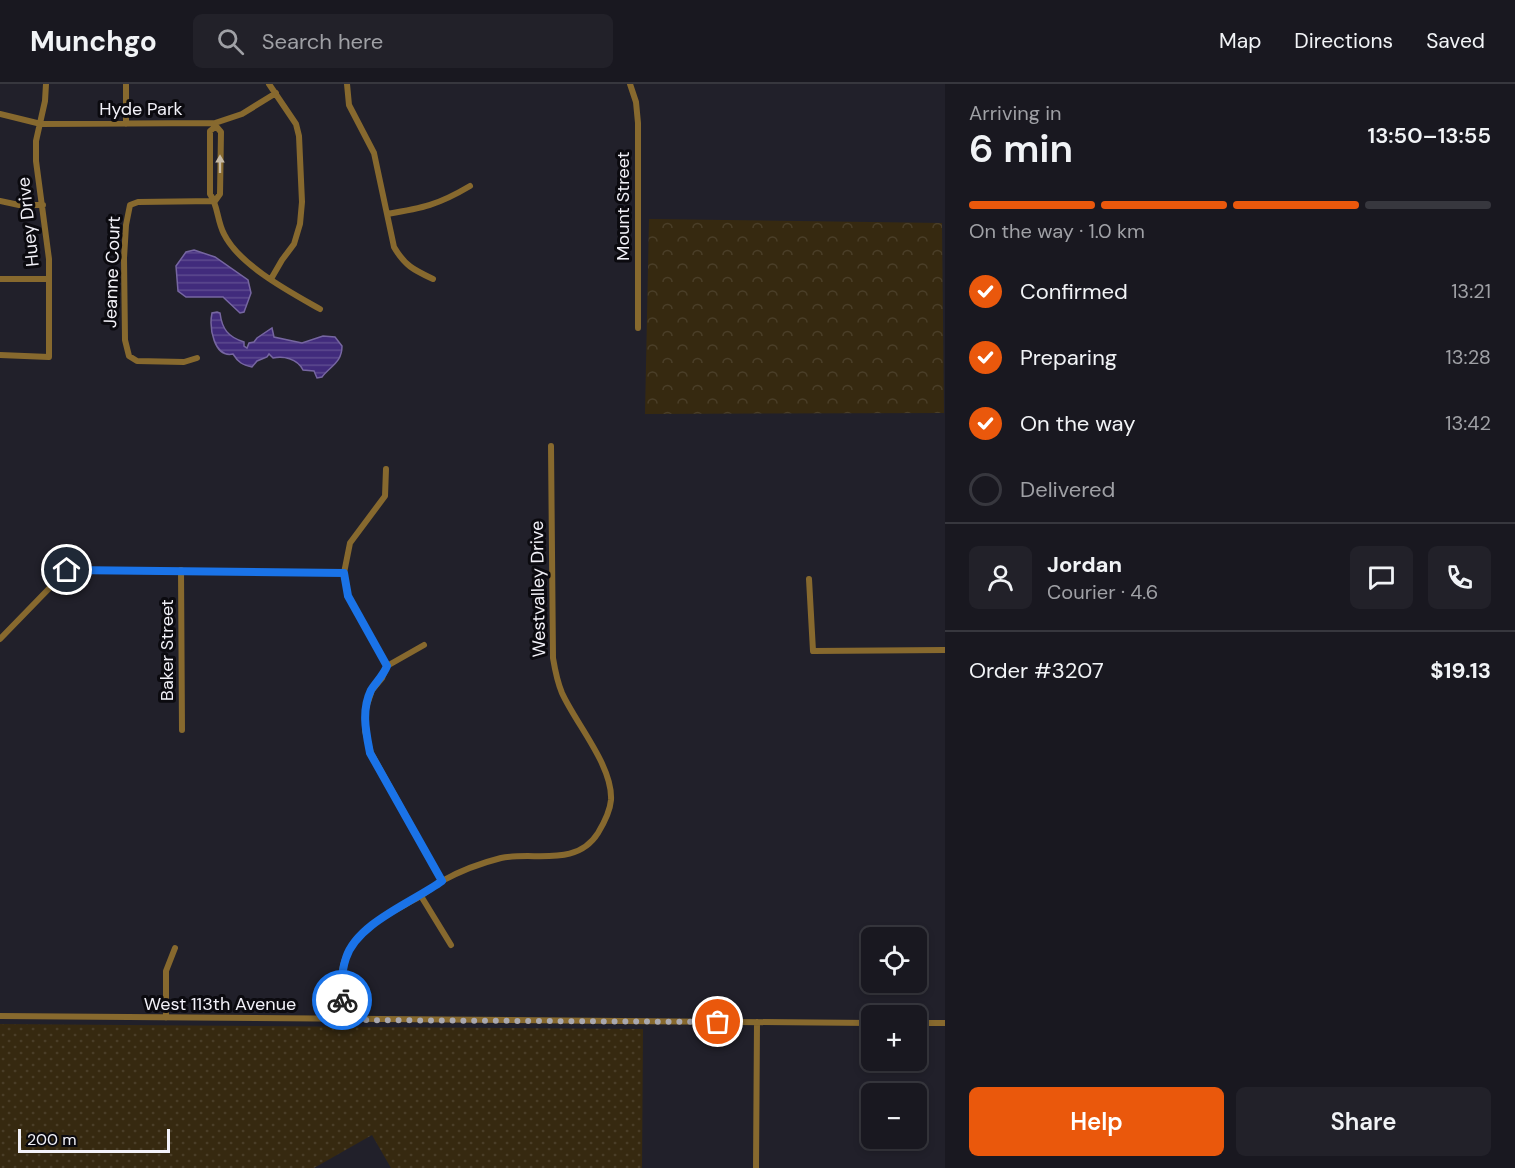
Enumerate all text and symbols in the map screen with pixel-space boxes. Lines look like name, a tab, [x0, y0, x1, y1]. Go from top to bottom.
search box	[193, 14, 613, 68]
text: Munchgo	[30, 23, 157, 60]
icon: search	[214, 25, 247, 58]
text: Search here	[262, 27, 383, 56]
text: Map	[1219, 27, 1261, 55]
text: Directions	[1294, 27, 1393, 55]
text: Saved	[1426, 27, 1485, 55]
street label: Hyde Park	[99, 97, 183, 121]
text: Arriving in	[969, 100, 1061, 126]
text: 13:50–13:55	[1368, 121, 1491, 150]
text: 6 min	[969, 123, 1073, 174]
street label: Mount Street	[611, 151, 635, 261]
one-way arrow	[215, 154, 225, 173]
street label: Huey Drive	[11, 176, 45, 268]
street label: Jeanne Court	[98, 215, 126, 329]
text: On the way · 1.0 km	[969, 218, 1145, 244]
icon: check	[969, 275, 1002, 308]
text: Confirmed	[1020, 277, 1128, 306]
text: 13:21	[1451, 278, 1491, 304]
icon: check	[969, 341, 1002, 374]
text: Preparing	[1020, 343, 1117, 372]
text: 13:28	[1446, 344, 1491, 370]
icon: check	[969, 407, 1002, 440]
text: On the way	[1020, 409, 1135, 438]
text: 13:42	[1445, 410, 1491, 436]
text: Delivered	[1020, 475, 1115, 504]
street label: Westvalley Drive	[525, 521, 551, 657]
pin	[41, 544, 92, 595]
button: person	[969, 546, 1032, 609]
button: chat	[1350, 546, 1413, 609]
button: phone	[1428, 546, 1491, 609]
text: Jordan	[1047, 550, 1122, 579]
icon: home	[50, 553, 83, 586]
text: Courier · 4.6	[1047, 579, 1158, 605]
street label: Baker Street	[155, 599, 179, 701]
text: Order #3207	[969, 656, 1104, 685]
text: $19.13	[1430, 656, 1491, 685]
map controls	[861, 927, 927, 1149]
button: locate	[861, 927, 927, 993]
courier	[312, 970, 372, 1030]
icon: bike	[326, 984, 359, 1017]
street label: West 113th Avenue	[144, 992, 296, 1016]
pin	[692, 996, 743, 1047]
icon: bag	[701, 1005, 734, 1038]
button: +	[861, 1005, 927, 1071]
button: −	[861, 1083, 927, 1149]
button: Help	[969, 1087, 1224, 1156]
button: Share	[1236, 1087, 1491, 1156]
scale bar	[18, 1126, 170, 1154]
text: 200 m	[27, 1129, 76, 1150]

